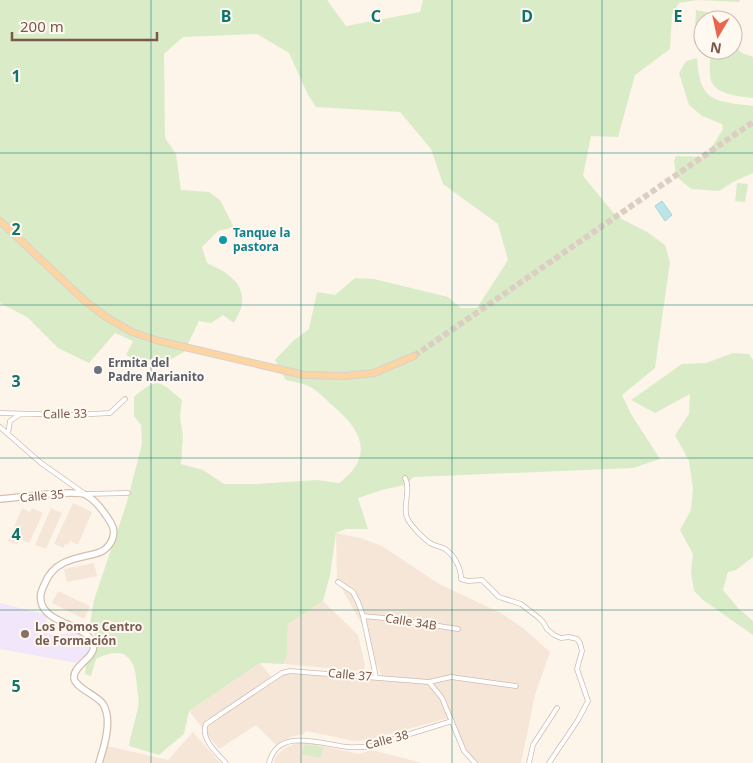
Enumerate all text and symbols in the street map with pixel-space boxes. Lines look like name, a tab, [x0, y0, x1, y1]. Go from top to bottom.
text: B	[221, 5, 231, 27]
text: C	[371, 5, 381, 27]
text: D	[521, 5, 533, 27]
text: E	[674, 5, 683, 27]
scale bar	[12, 10, 158, 42]
north arrow	[693, 10, 743, 60]
text: 200 m	[20, 16, 64, 36]
text: N	[709, 38, 723, 59]
text: 1	[11, 65, 21, 87]
text: 2	[11, 218, 21, 240]
place label: Tanque la pastora	[233, 224, 290, 255]
marker: Tanque la pastora	[217, 234, 229, 246]
place label: Ermita del Padre Marianito	[108, 354, 204, 385]
marker: Ermita del Padre Marianito	[92, 364, 104, 376]
text: 3	[11, 370, 21, 392]
street label: Calle 33	[43, 405, 87, 422]
street label: Calle 35	[19, 485, 65, 506]
text: 4	[11, 523, 21, 545]
street label: Calle 34B	[384, 609, 438, 634]
place label: Los Pomos Centro de Formación	[35, 618, 142, 649]
marker: Los Pomos Centro de Formación	[19, 628, 31, 640]
street label: Calle 37	[327, 664, 373, 685]
text: 5	[11, 675, 21, 697]
street label: Calle 38	[363, 726, 411, 753]

